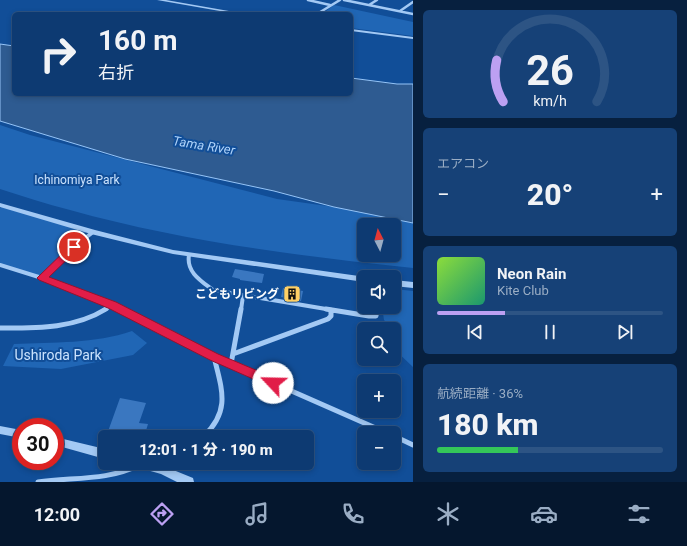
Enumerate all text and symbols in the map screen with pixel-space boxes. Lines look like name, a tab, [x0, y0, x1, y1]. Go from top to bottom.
text: 160 m	[98, 24, 177, 57]
icon: right	[32, 28, 84, 80]
text: 26	[526, 46, 574, 95]
text: 右折	[98, 62, 134, 83]
text: km/h	[533, 93, 567, 109]
water label: Tama River	[172, 133, 237, 158]
text: エアコン	[437, 156, 489, 171]
park label: Ichinomiya Park	[34, 173, 121, 187]
text: 20°	[527, 177, 573, 212]
text: −	[437, 182, 450, 207]
text: +	[651, 182, 663, 207]
north arrow	[357, 218, 401, 262]
map controls	[357, 218, 401, 470]
pin	[57, 230, 91, 264]
icon: arrive	[63, 236, 85, 258]
text: Neon Rain	[497, 265, 566, 283]
button: sound	[357, 270, 401, 314]
text: Kite Club	[497, 283, 549, 298]
building icon: こどもリビング	[282, 284, 302, 304]
place label: こどもリビング	[195, 287, 279, 301]
icon: previous	[464, 321, 486, 343]
icon: pause	[539, 321, 561, 343]
icon: next	[614, 321, 636, 343]
button: search	[357, 322, 401, 366]
park label: Ushiroda Park	[14, 347, 103, 363]
position arrow	[252, 362, 294, 404]
button: +	[357, 374, 401, 418]
text: 航続距離 · 36%	[437, 386, 523, 401]
text: 180 km	[437, 407, 539, 442]
speed limit sign: 30	[12, 418, 64, 470]
button: −	[357, 426, 401, 470]
text: 12:01 · 1 分 · 190 m	[139, 441, 273, 459]
icon: directions	[148, 500, 176, 528]
icon: music	[243, 500, 271, 528]
icon: phone	[339, 500, 367, 528]
icon: climate	[434, 500, 462, 528]
icon: car	[530, 500, 558, 528]
icon: filters	[625, 500, 653, 528]
text: 12:00	[34, 504, 80, 525]

